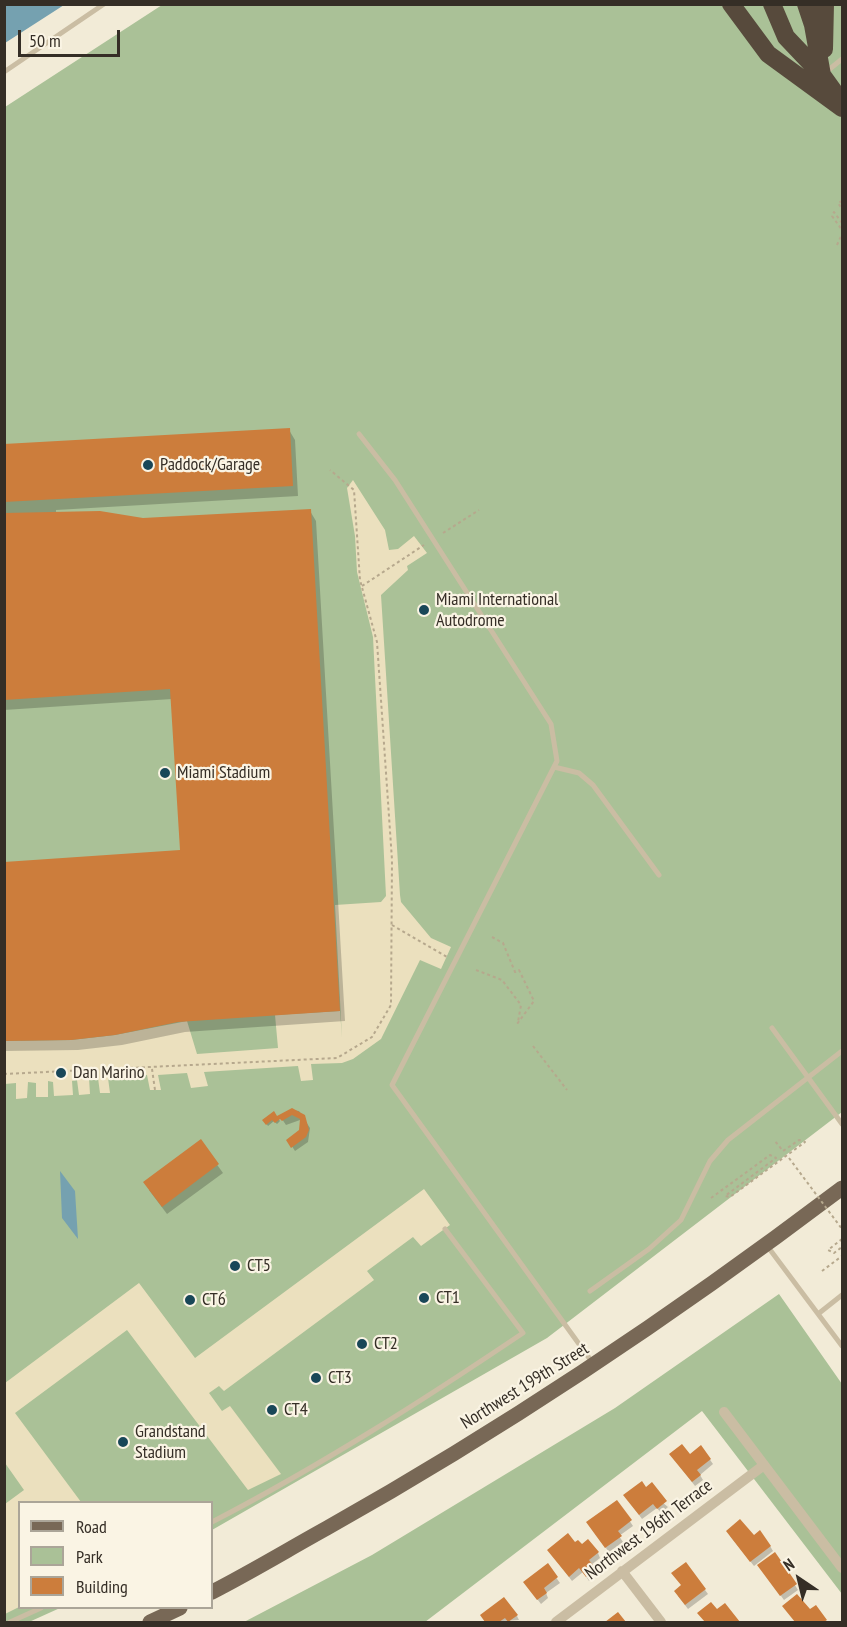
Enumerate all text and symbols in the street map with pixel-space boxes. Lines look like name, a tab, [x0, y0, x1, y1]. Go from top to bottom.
scale bar	[21, 18, 123, 56]
text: 50 m	[29, 29, 61, 52]
place label: Paddock/Garage	[160, 454, 260, 476]
marker: Paddock/Garage	[141, 458, 155, 472]
place label: Miami International Autodrome	[436, 589, 558, 632]
marker: Miami International Autodrome	[417, 603, 431, 617]
place label: Miami Stadium	[177, 762, 270, 784]
marker: Miami Stadium	[158, 766, 172, 780]
place label: Dan Marino	[73, 1062, 145, 1084]
marker: Dan Marino	[54, 1066, 68, 1080]
place label: CT5	[247, 1255, 271, 1277]
marker: CT5	[228, 1259, 242, 1273]
place label: CT1	[436, 1287, 460, 1309]
place label: CT6	[202, 1289, 226, 1311]
marker: CT1	[417, 1291, 431, 1305]
marker: CT6	[183, 1293, 197, 1307]
place label: CT2	[374, 1333, 398, 1355]
marker: CT2	[355, 1337, 369, 1351]
street label: Northwest 199th Street	[457, 1338, 593, 1434]
place label: CT3	[328, 1367, 352, 1389]
marker: CT3	[309, 1371, 323, 1385]
place label: CT4	[284, 1399, 308, 1421]
marker: CT4	[265, 1403, 279, 1417]
place label: Grandstand Stadium	[135, 1421, 206, 1464]
marker: Grandstand Stadium	[116, 1435, 130, 1449]
street label: Northwest 196th Terrace	[581, 1475, 717, 1585]
legend	[18, 1501, 213, 1609]
text: Road	[76, 1515, 107, 1538]
text: Park	[76, 1545, 103, 1568]
north arrow	[769, 1549, 829, 1609]
text: N	[779, 1554, 798, 1575]
text: Building	[76, 1575, 128, 1598]

